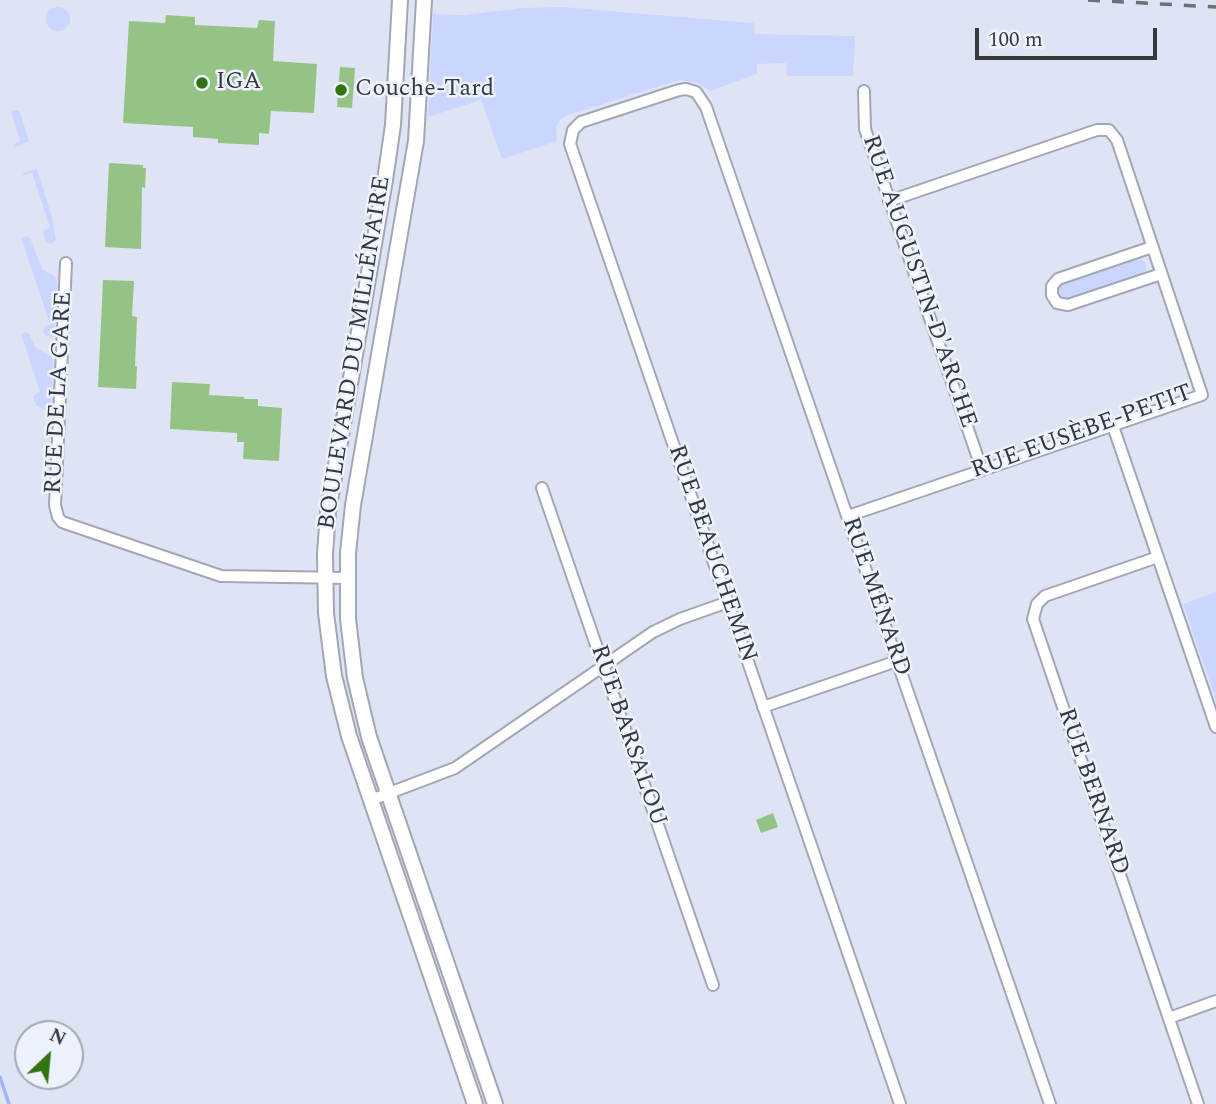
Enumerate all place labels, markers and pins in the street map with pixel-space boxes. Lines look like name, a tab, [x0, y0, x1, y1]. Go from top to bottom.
place label: IGA	[216, 69, 261, 97]
marker: IGA	[194, 75, 210, 91]
place label: Couche-Tard	[355, 76, 494, 104]
marker: Couche-Tard	[333, 82, 349, 98]

